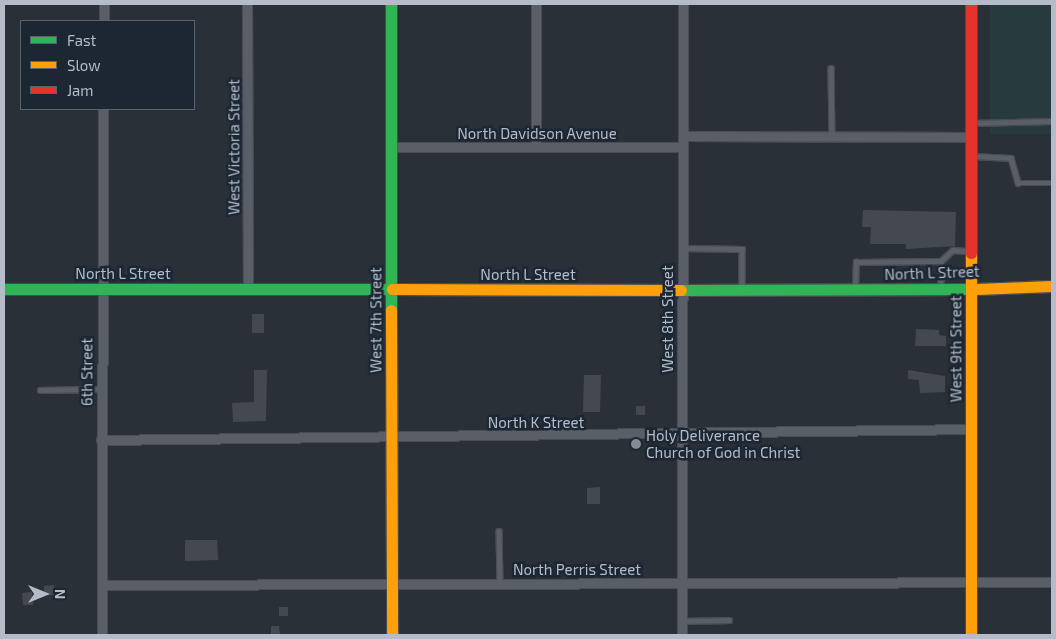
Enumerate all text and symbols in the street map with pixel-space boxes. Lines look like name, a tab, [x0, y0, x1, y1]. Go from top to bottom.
legend	[20, 20, 195, 110]
text: Fast	[67, 31, 96, 49]
text: Slow	[67, 56, 101, 74]
street label: West Victoria Street	[225, 79, 243, 215]
text: Jam	[67, 81, 93, 99]
street label: North Davidson Avenue	[457, 125, 617, 143]
street label: North L Street	[884, 262, 980, 284]
street label: North L Street	[75, 265, 171, 283]
street label: West 8th Street	[659, 265, 677, 373]
street label: North L Street	[480, 266, 576, 284]
street label: West 7th Street	[367, 267, 385, 373]
street label: West 9th Street	[947, 296, 965, 402]
street label: 6th Street	[78, 338, 96, 406]
street label: North K Street	[488, 414, 584, 432]
place label: Holy Deliverance Church of God in Christ	[646, 426, 801, 461]
marker: Holy Deliverance Church of God in Christ	[630, 438, 642, 450]
street label: North Perris Street	[513, 561, 641, 579]
north arrow	[20, 569, 70, 619]
text: N	[52, 589, 69, 599]

